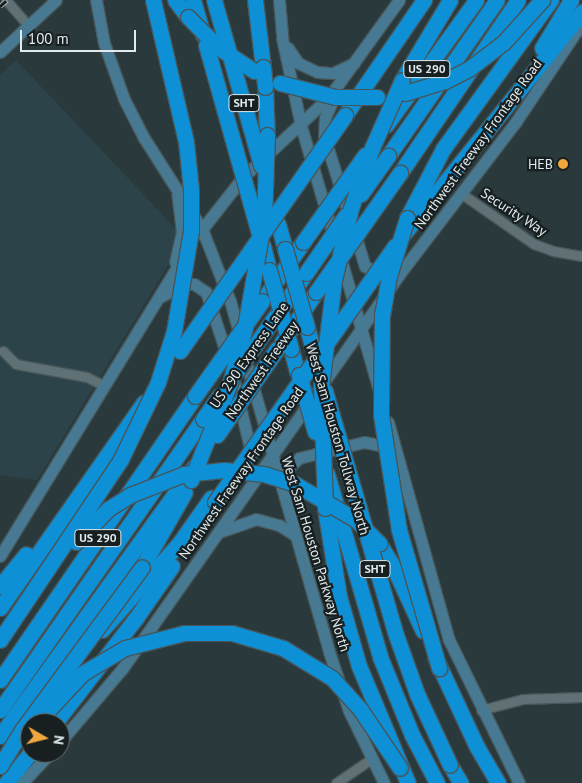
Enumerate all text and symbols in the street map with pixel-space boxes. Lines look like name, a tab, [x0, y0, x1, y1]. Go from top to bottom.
scale bar	[22, 20, 139, 52]
text: 100 m	[28, 29, 69, 48]
street label: Northwest Freeway Frontage Road	[411, 56, 545, 232]
road number: US 290	[403, 60, 451, 78]
road number: SHT	[228, 94, 260, 112]
place label: HEB	[528, 156, 553, 172]
marker: HEB	[557, 158, 569, 170]
street label: Security Way	[477, 184, 551, 240]
street label: US 290 Express Lane	[206, 299, 292, 411]
street label: Northwest Freeway	[222, 318, 302, 422]
street label: West Sam Houston Tollway North	[302, 341, 374, 537]
street label: Northwest Freeway Frontage Road	[175, 384, 307, 562]
street label: West Sam Houston Parkway North	[278, 454, 354, 654]
road number: US 290	[74, 528, 122, 548]
road number: SHT	[359, 560, 391, 578]
north arrow	[20, 713, 70, 763]
text: N	[49, 734, 68, 746]

